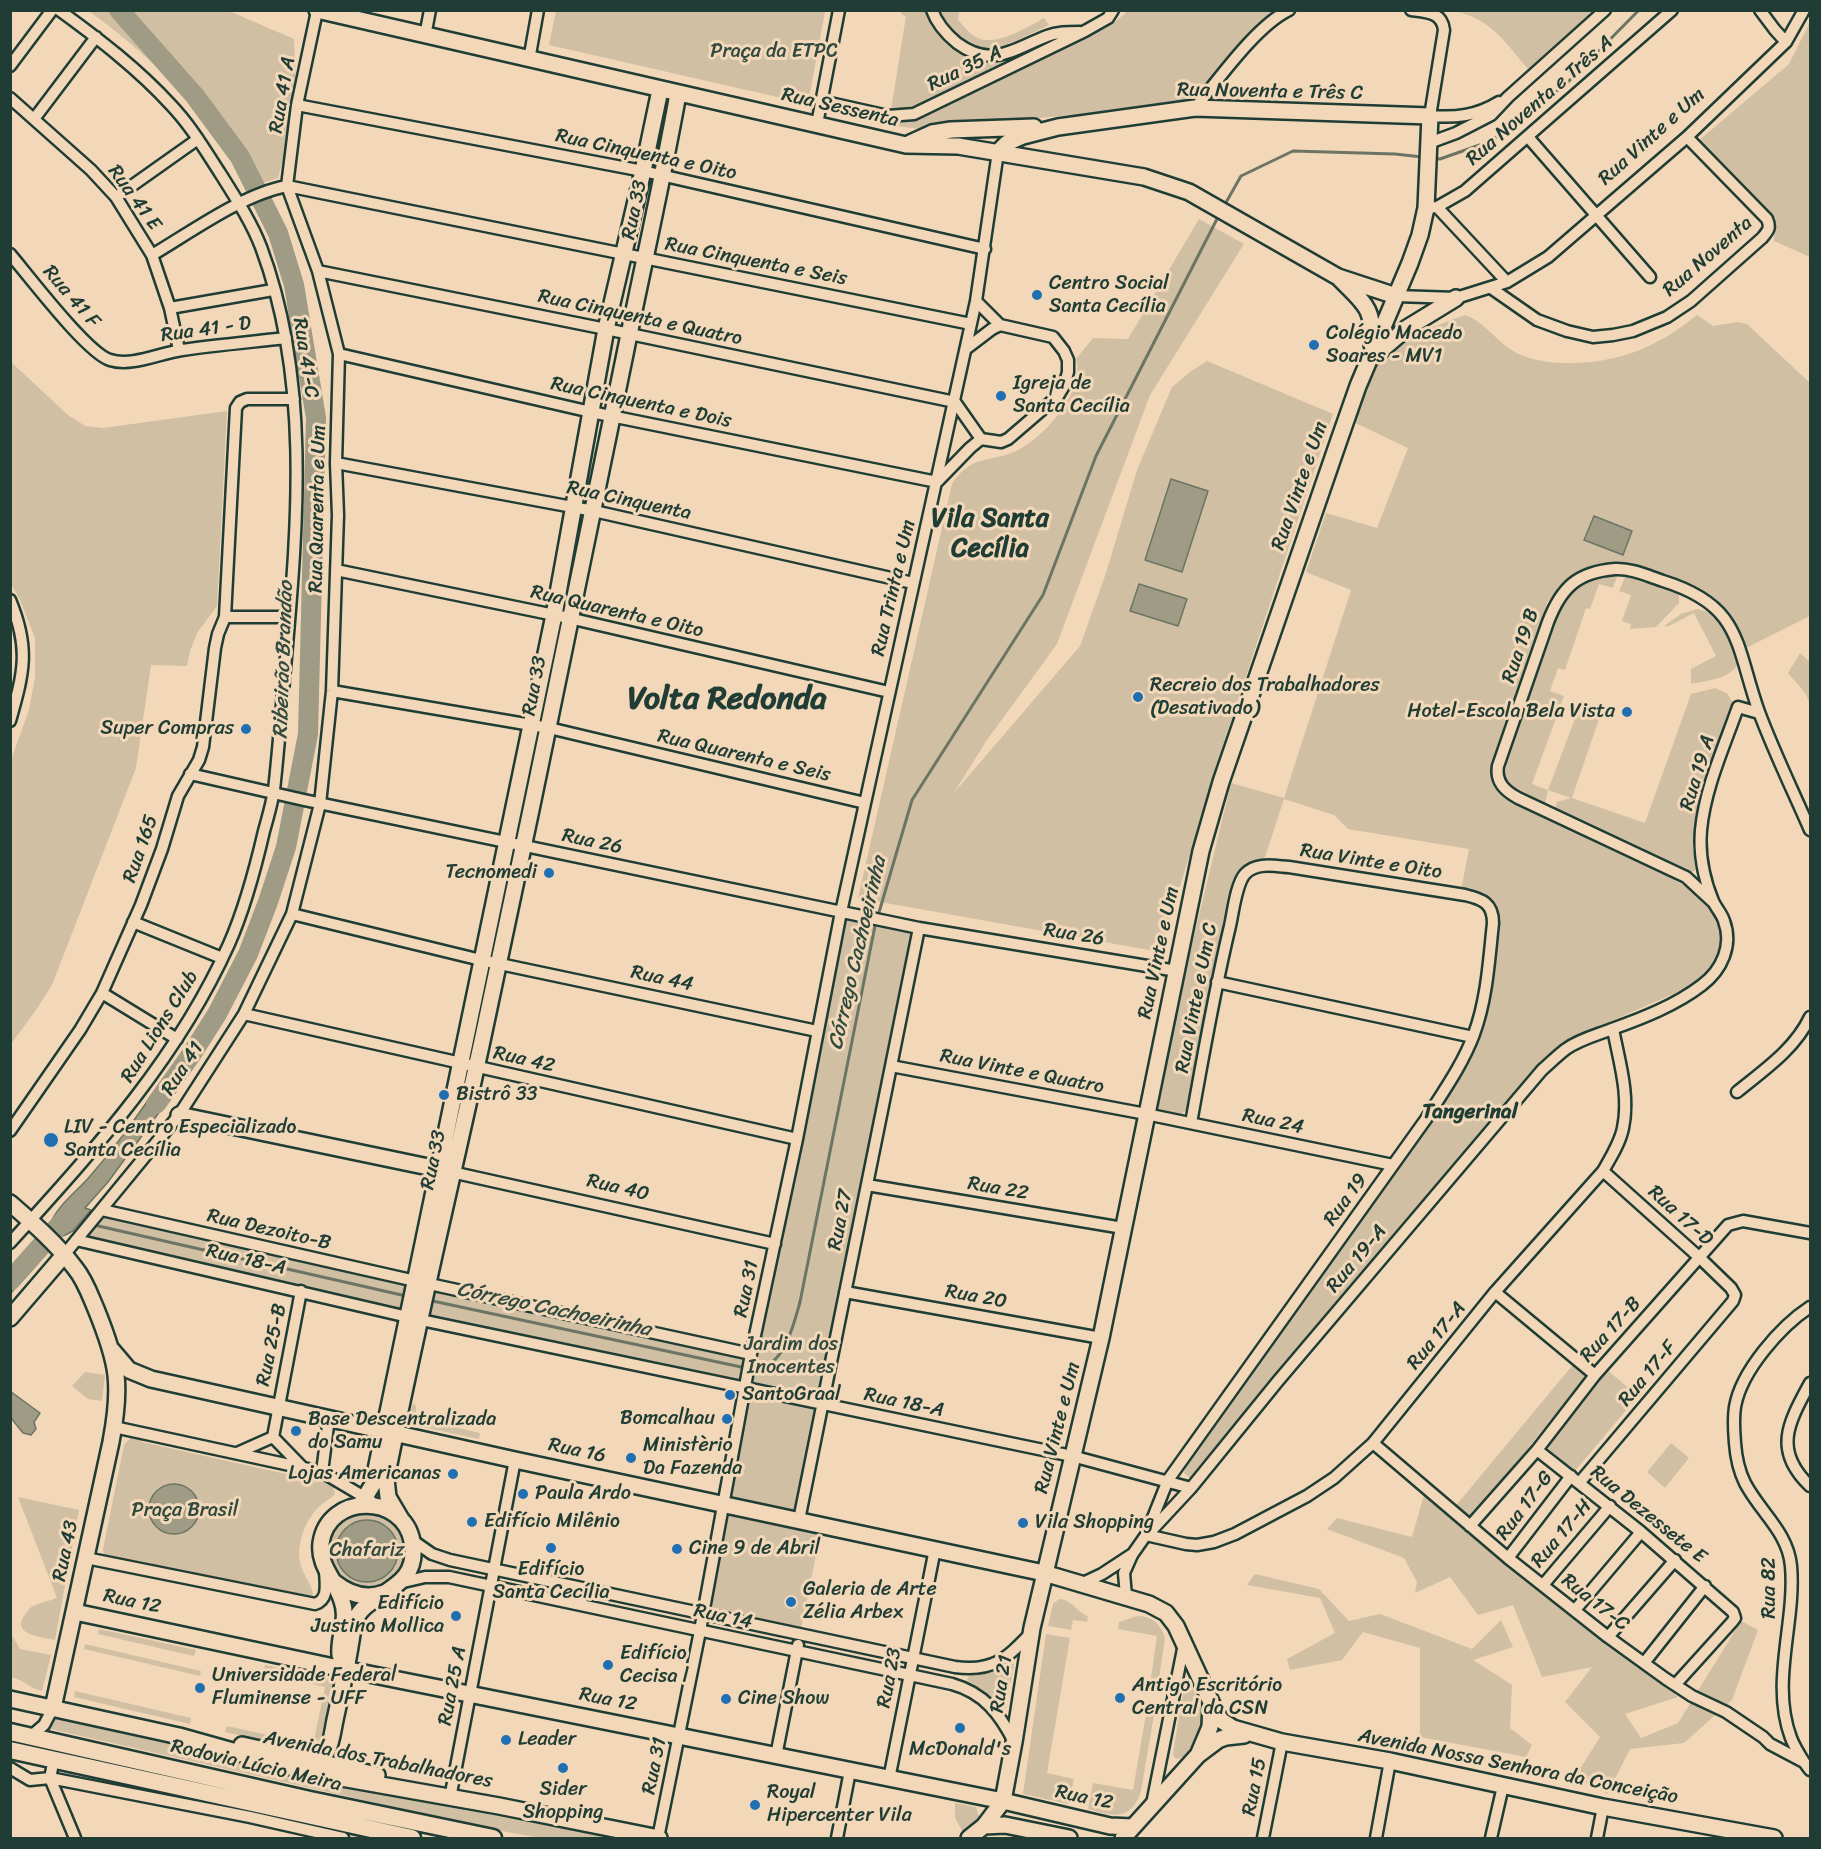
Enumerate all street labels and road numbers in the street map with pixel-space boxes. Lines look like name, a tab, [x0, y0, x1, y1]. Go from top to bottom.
street label: Rua Noventa e Três A	[1462, 31, 1618, 171]
street label: Rua 35 A	[924, 41, 1006, 97]
street label: Rua 41 A	[264, 55, 302, 135]
street label: Rua Noventa e Três C	[1177, 78, 1363, 106]
street label: Rua Sessenta	[779, 83, 901, 133]
street label: Rua Vinte e Um	[1594, 83, 1710, 191]
street label: Rua Cinquenta e Oito	[553, 124, 739, 186]
street label: Rua 41 E	[102, 160, 166, 236]
street label: Rua 33	[617, 178, 653, 242]
street label: Rua Noventa	[1658, 212, 1758, 302]
street label: Rua Cinquenta e Seis	[663, 233, 849, 291]
street label: Rua 41 F	[37, 261, 105, 333]
street label: Rua Cinquenta e Quatro	[536, 285, 744, 351]
street label: Rua 41 - D	[159, 312, 253, 348]
street label: Rua 41-C	[287, 316, 323, 400]
street label: Rua Cinquenta e Dois	[548, 372, 734, 434]
street label: Rua Vinte e Um	[1267, 418, 1333, 554]
street label: Rua Quarenta e Um	[305, 425, 331, 593]
street label: Rua Cinquenta	[565, 476, 693, 526]
street label: Rua Trinta e Um	[867, 517, 921, 659]
street label: Rua Quarenta e Oito	[528, 580, 706, 644]
street label: Rua 19 B	[1497, 606, 1545, 686]
street label: Rua 33	[517, 654, 553, 718]
street label: Rua Quarenta e Seis	[655, 724, 833, 788]
street label: Rua 19 A	[1675, 733, 1721, 813]
street label: Rua 165	[118, 812, 164, 886]
street label: Rua 26	[560, 824, 624, 860]
street label: Rua Vinte e Oito	[1298, 839, 1444, 885]
street label: Rua Vinte e Um	[1133, 885, 1185, 1021]
street label: Rua 26	[1042, 918, 1106, 952]
street label: Rua Vinte e Um C	[1171, 921, 1223, 1075]
street label: Rua 44	[629, 961, 695, 997]
street label: Rua Lions Club	[116, 966, 204, 1088]
street label: Rua 41	[157, 1038, 209, 1100]
street label: Rua 42	[491, 1041, 557, 1079]
street label: Rua Vinte e Quatro	[938, 1044, 1106, 1100]
street label: Rua 24	[1240, 1104, 1306, 1140]
street label: Rua 33	[416, 1128, 452, 1192]
street label: Rua 40	[584, 1169, 652, 1207]
street label: Rua 19	[1319, 1169, 1373, 1231]
street label: Rua 22	[966, 1172, 1030, 1206]
street label: Rua 17-D	[1642, 1181, 1718, 1251]
street label: Rua 27	[823, 1188, 859, 1252]
street label: Rua Dezoito-B	[205, 1204, 333, 1256]
street label: Rua 19-A	[1322, 1220, 1392, 1298]
street label: Rua 18-A	[204, 1239, 288, 1281]
street label: Rua 31	[729, 1258, 765, 1320]
street label: Rua 20	[943, 1280, 1009, 1314]
street label: Rua 17-B	[1575, 1292, 1647, 1368]
street label: Rua 17-A	[1402, 1297, 1472, 1375]
street label: Rua 25-B	[252, 1302, 292, 1388]
street label: Rua 17-F	[1614, 1336, 1682, 1412]
street label: Rua Vinte e Um	[1030, 1360, 1086, 1496]
street label: Rua 18-A	[862, 1383, 946, 1423]
street label: Rua 16	[546, 1433, 608, 1469]
street label: Rua Dezessete E	[1585, 1461, 1711, 1569]
street label: Rua 17-G	[1491, 1467, 1559, 1545]
street label: Rua 17-H	[1527, 1495, 1597, 1573]
street label: Rua 43	[48, 1518, 84, 1584]
street label: Rua 82	[1758, 1557, 1782, 1619]
street label: Rua 17-C	[1556, 1569, 1634, 1637]
street label: Rua 12	[101, 1584, 163, 1620]
street label: Rua 14	[692, 1599, 754, 1635]
street label: Rua 25 A	[434, 1644, 472, 1728]
street label: Rua 23	[872, 1646, 908, 1710]
street label: Rua 21	[986, 1653, 1018, 1715]
street label: Rua 12	[577, 1683, 639, 1717]
street label: Avenida Nossa Senhora da Conceição	[1356, 1724, 1680, 1810]
street label: Avenida dos Trabalhadores	[261, 1726, 495, 1794]
street label: Rodovia Lúcio Meira	[168, 1735, 344, 1797]
street label: Rua 31	[637, 1735, 673, 1797]
street label: Rua 15	[1238, 1756, 1272, 1818]
street label: Rua 12	[1053, 1780, 1115, 1816]

